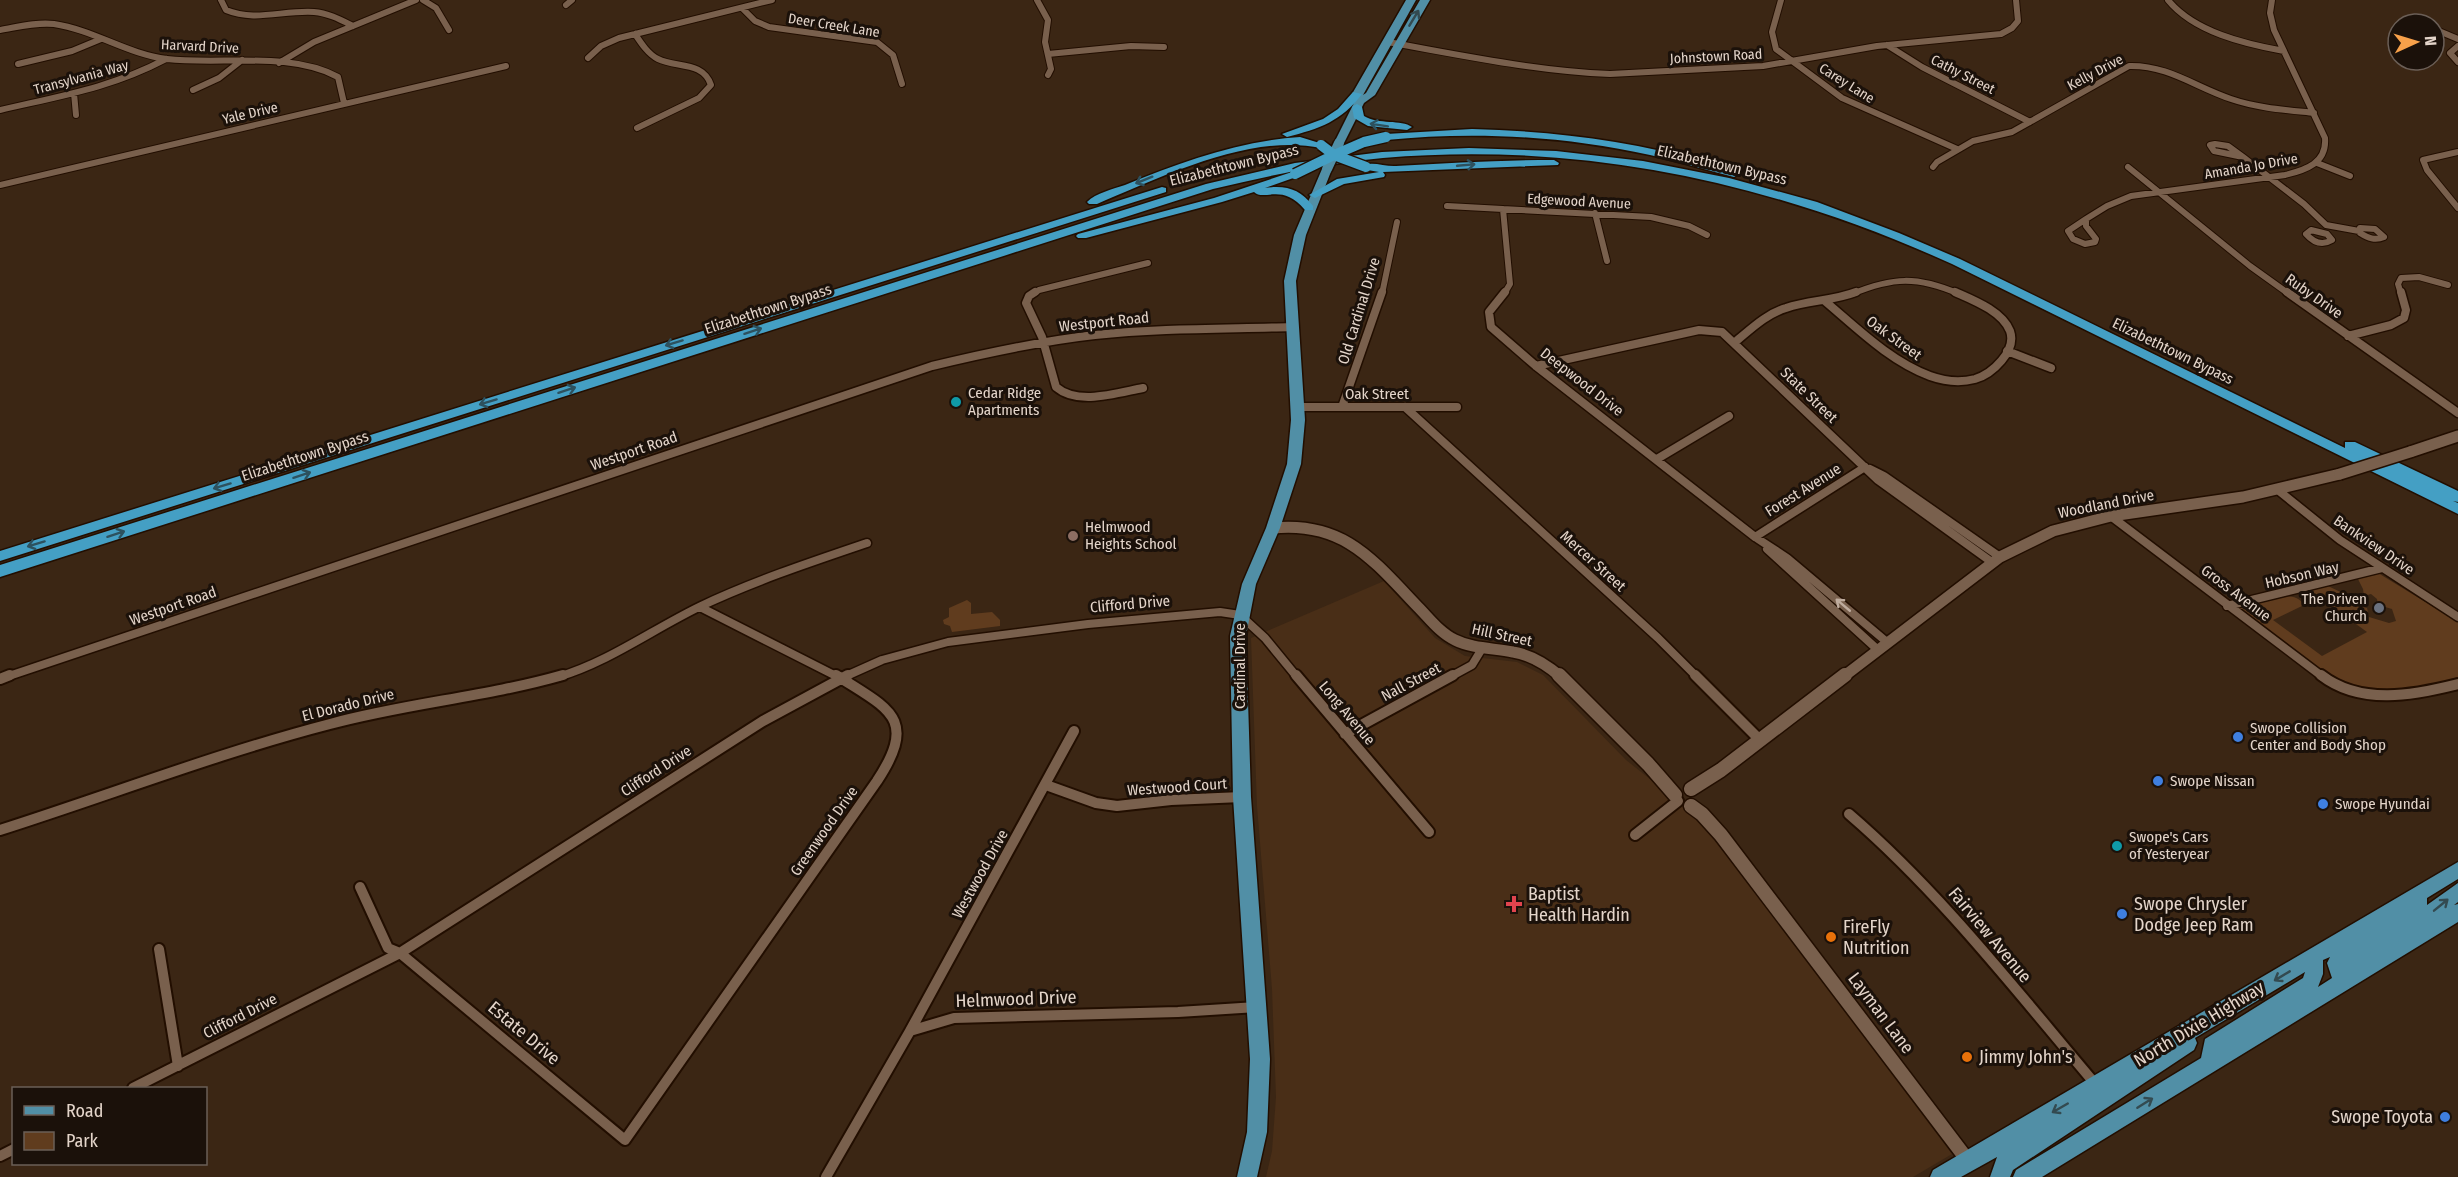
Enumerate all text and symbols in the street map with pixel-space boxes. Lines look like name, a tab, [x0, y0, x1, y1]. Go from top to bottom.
street label: Deer Creek Lane	[787, 10, 881, 41]
one-way arrow	[1408, 10, 1420, 27]
north arrow	[2386, 12, 2446, 72]
street label: Harvard Drive	[161, 36, 239, 57]
text: N	[2421, 36, 2440, 46]
street label: Johnstown Road	[1669, 46, 1763, 67]
street label: Cathy Street	[1928, 51, 1998, 98]
street label: Kelly Drive	[2065, 51, 2126, 94]
street label: Transylvania Way	[32, 56, 131, 98]
street label: Carey Lane	[1816, 60, 1878, 107]
street label: Yale Drive	[221, 99, 279, 128]
one-way arrow	[1369, 119, 1389, 130]
street label: Elizabethtown Bypass	[1168, 140, 1300, 190]
street label: Elizabethtown Bypass	[1655, 141, 1789, 189]
street label: Amanda Jo Drive	[2203, 150, 2299, 183]
one-way arrow	[1456, 159, 1475, 170]
one-way arrow	[1135, 175, 1153, 186]
street label: Edgewood Avenue	[1527, 190, 1631, 213]
street label: Old Cardinal Drive	[1334, 255, 1384, 367]
street label: Ruby Drive	[2282, 270, 2346, 322]
street label: Elizabethtown Bypass	[702, 280, 834, 338]
street label: Westport Road	[1058, 308, 1150, 336]
street label: Oak Street	[1863, 312, 1925, 364]
street label: Elizabethtown Bypass	[2110, 314, 2236, 388]
one-way arrow	[743, 325, 762, 336]
one-way arrow	[665, 338, 684, 349]
street label: Deepwood Drive	[1537, 344, 1627, 420]
street label: State Street	[1777, 363, 1841, 427]
one-way arrow	[557, 384, 576, 395]
place label: Cedar Ridge Apartments	[968, 384, 1041, 419]
street label: Oak Street	[1345, 385, 1409, 403]
marker: Cedar Ridge Apartments	[949, 395, 963, 409]
one-way arrow	[479, 397, 498, 408]
street label: Elizabethtown Bypass	[239, 427, 371, 485]
street label: Westport Road	[588, 428, 680, 474]
street label: Forest Avenue	[1762, 460, 1844, 520]
one-way arrow	[292, 469, 311, 480]
one-way arrow	[213, 481, 232, 492]
street label: Woodland Drive	[2056, 486, 2156, 522]
street label: Bankview Drive	[2330, 511, 2418, 579]
place label: Helmwood Heights School	[1085, 518, 1177, 553]
street label: Mercer Street	[1556, 527, 1630, 595]
one-way arrow	[106, 528, 125, 539]
marker: Helmwood Heights School	[1066, 529, 1080, 543]
one-way arrow	[27, 540, 46, 551]
street label: Hobson Way	[2263, 558, 2341, 592]
street label: Gross Avenue	[2198, 561, 2274, 625]
street label: Westport Road	[127, 583, 219, 629]
place label: The Driven Church	[2302, 590, 2367, 625]
street label: Clifford Drive	[1089, 592, 1171, 616]
one-way arrow	[1835, 599, 1851, 612]
marker: The Driven Church	[2372, 601, 2386, 615]
street label: Hill Street	[1470, 620, 1534, 650]
street label: Cardinal Drive	[1231, 623, 1249, 709]
street label: Nall Street	[1378, 659, 1444, 705]
street label: Long Avenue	[1315, 677, 1379, 749]
street label: El Dorado Drive	[300, 685, 396, 725]
place label: Swope Collision Center and Body Shop	[2250, 719, 2386, 754]
marker: Swope Collision Center and Body Shop	[2231, 730, 2245, 744]
street label: Clifford Drive	[617, 742, 695, 800]
place label: Swope Nissan	[2170, 772, 2255, 790]
marker: Swope Nissan	[2151, 774, 2165, 788]
street label: Westwood Court	[1126, 775, 1228, 799]
street label: Greenwood Drive	[786, 783, 862, 879]
place label: Swope Hyundai	[2335, 795, 2430, 813]
marker: Swope Hyundai	[2316, 797, 2330, 811]
street label: Westwood Drive	[948, 826, 1012, 922]
place label: Swope's Cars of Yesteryear	[2129, 828, 2210, 863]
marker: Swope's Cars of Yesteryear	[2110, 839, 2124, 853]
place label: Baptist Health Hardin	[1528, 883, 1630, 926]
street label: Fairview Avenue	[1944, 883, 2036, 987]
place label: Swope Chrysler Dodge Jeep Ram	[2134, 893, 2254, 936]
marker: Baptist Health Hardin	[1505, 895, 1523, 913]
one-way arrow	[2433, 898, 2449, 911]
marker: Swope Chrysler Dodge Jeep Ram	[2115, 907, 2129, 921]
place label: FireFly Nutrition	[1843, 916, 1909, 959]
marker: FireFly Nutrition	[1824, 930, 1838, 944]
street label: Layman Lane	[1843, 968, 1919, 1058]
one-way arrow	[2274, 970, 2291, 982]
street label: North Dixie Highway	[2130, 976, 2268, 1072]
street label: Helmwood Drive	[955, 986, 1077, 1012]
street label: Clifford Drive	[200, 990, 280, 1042]
street label: Estate Drive	[483, 996, 565, 1070]
place label: Jimmy John's	[1979, 1046, 2073, 1068]
marker: Jimmy John's	[1960, 1050, 1974, 1064]
legend	[12, 1087, 207, 1165]
one-way arrow	[2136, 1096, 2153, 1108]
text: Road	[66, 1100, 103, 1122]
one-way arrow	[2052, 1102, 2069, 1114]
place label: Swope Toyota	[2331, 1106, 2433, 1128]
marker: Swope Toyota	[2438, 1110, 2452, 1124]
text: Park	[66, 1130, 99, 1152]

